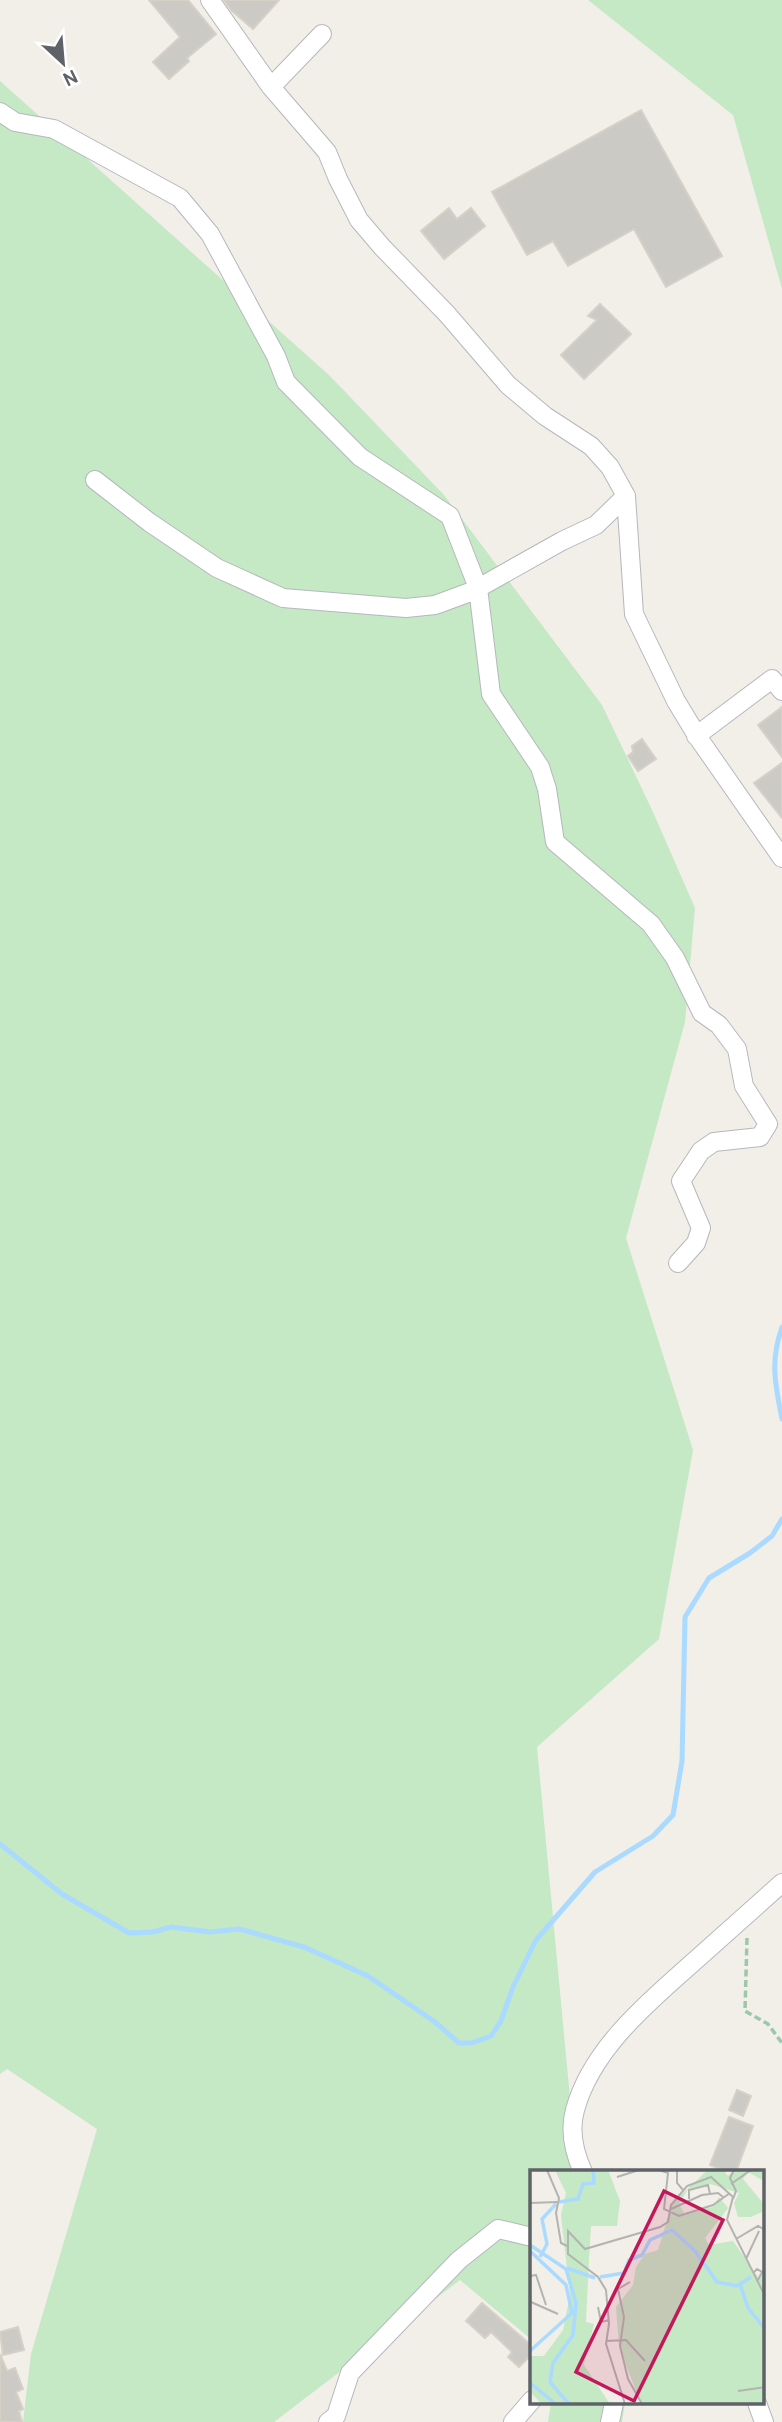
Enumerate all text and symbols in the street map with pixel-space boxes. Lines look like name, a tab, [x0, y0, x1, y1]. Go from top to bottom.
north arrow	[28, 28, 98, 98]
text: N	[59, 65, 81, 91]
inset map	[530, 2170, 764, 2404]

